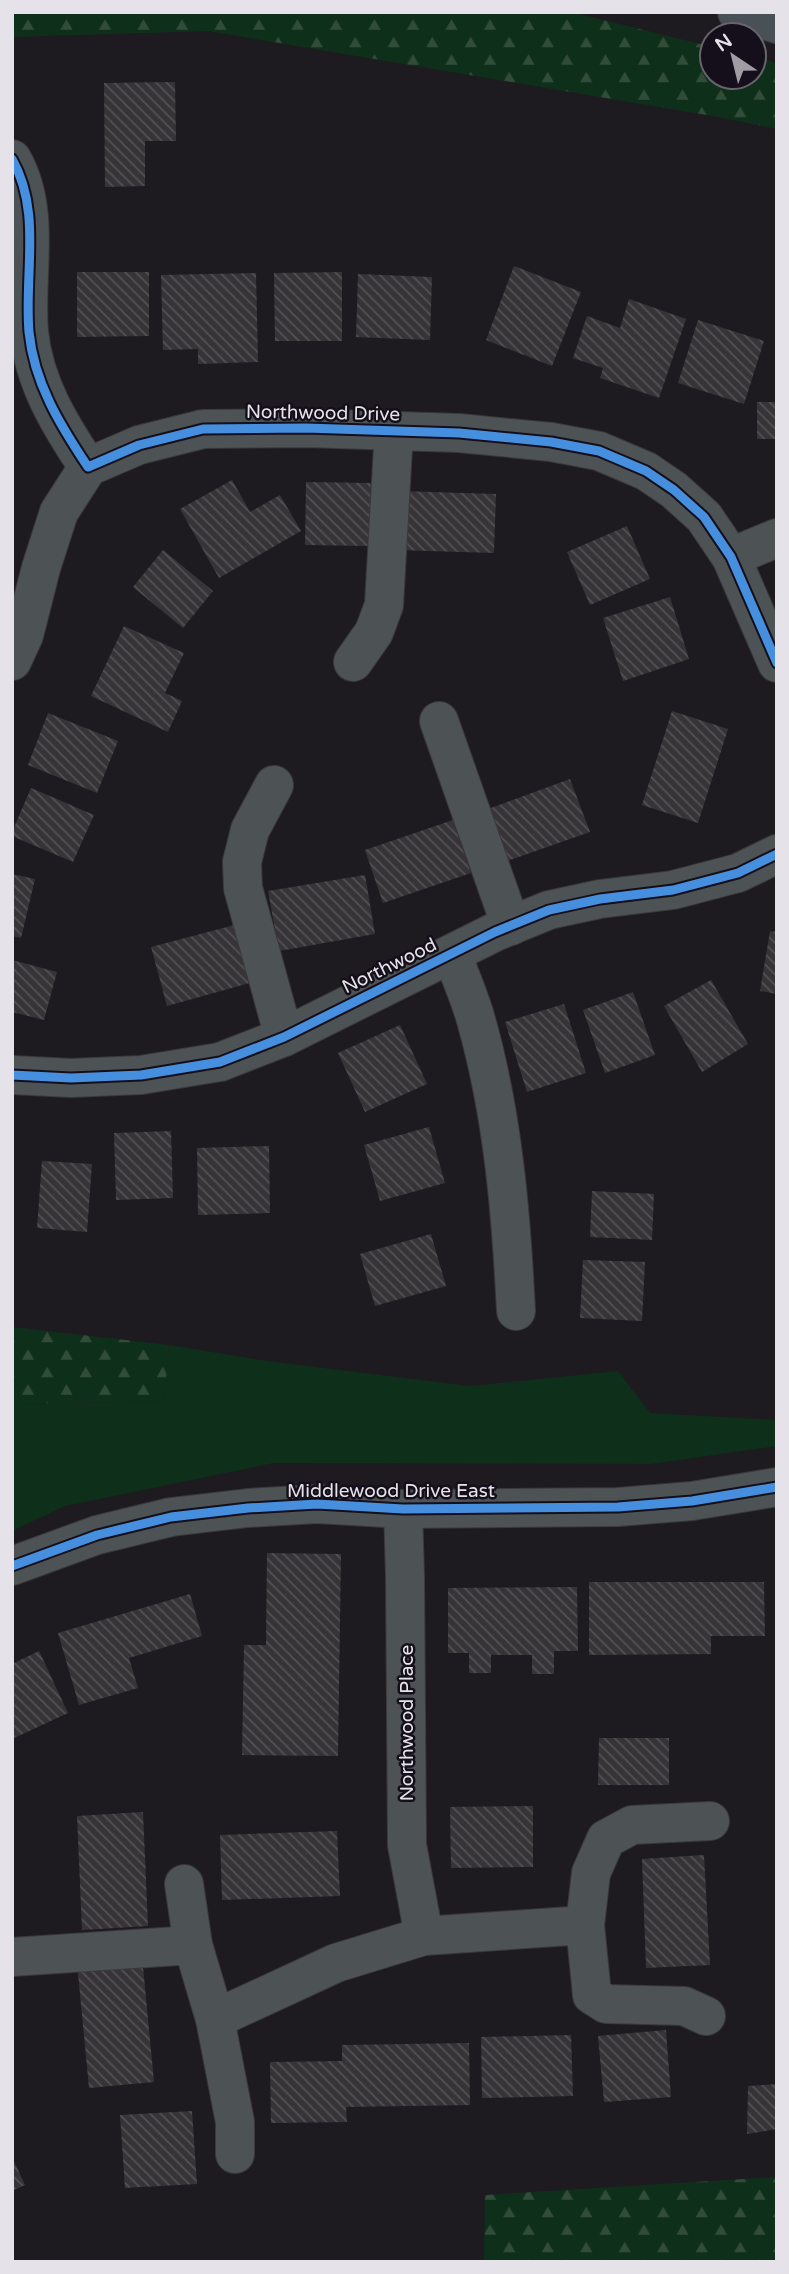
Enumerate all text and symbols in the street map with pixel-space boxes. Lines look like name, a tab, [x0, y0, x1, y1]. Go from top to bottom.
north arrow	[698, 21, 768, 91]
text: N	[711, 30, 736, 56]
street label: Northwood Drive	[246, 401, 400, 425]
street label: Northwood	[339, 934, 440, 998]
street label: Middlewood Drive East	[287, 1480, 495, 1502]
street label: Northwood Place	[396, 1645, 418, 1801]

